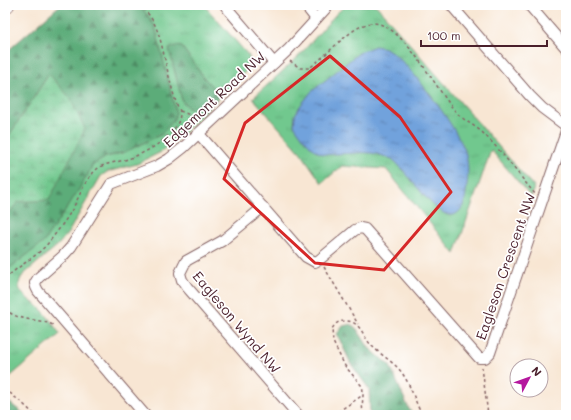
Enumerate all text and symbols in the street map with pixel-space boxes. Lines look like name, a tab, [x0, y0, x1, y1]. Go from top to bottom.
scale bar	[421, 22, 547, 48]
text: 100 m	[427, 27, 461, 43]
street label: Edgemont Road NW	[159, 47, 269, 151]
street label: Eagleson Crescent NW	[471, 190, 539, 342]
street label: Eagleson Wynd NW	[189, 267, 285, 377]
north arrow	[509, 358, 549, 398]
text: N	[529, 363, 545, 379]

